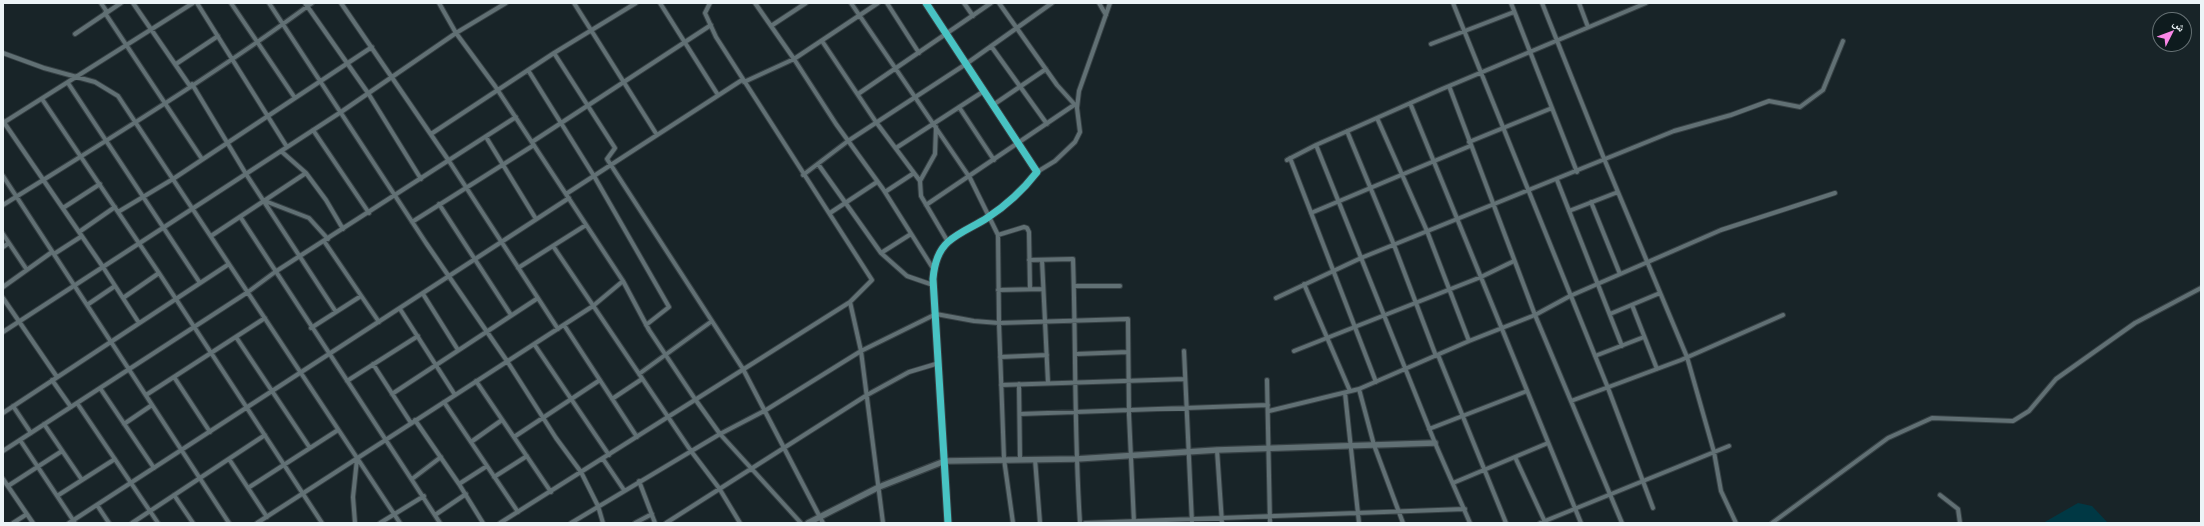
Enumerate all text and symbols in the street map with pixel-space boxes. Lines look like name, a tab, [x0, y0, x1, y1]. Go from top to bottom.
north arrow	[2152, 12, 2192, 52]
text: ش	[2170, 15, 2190, 34]

